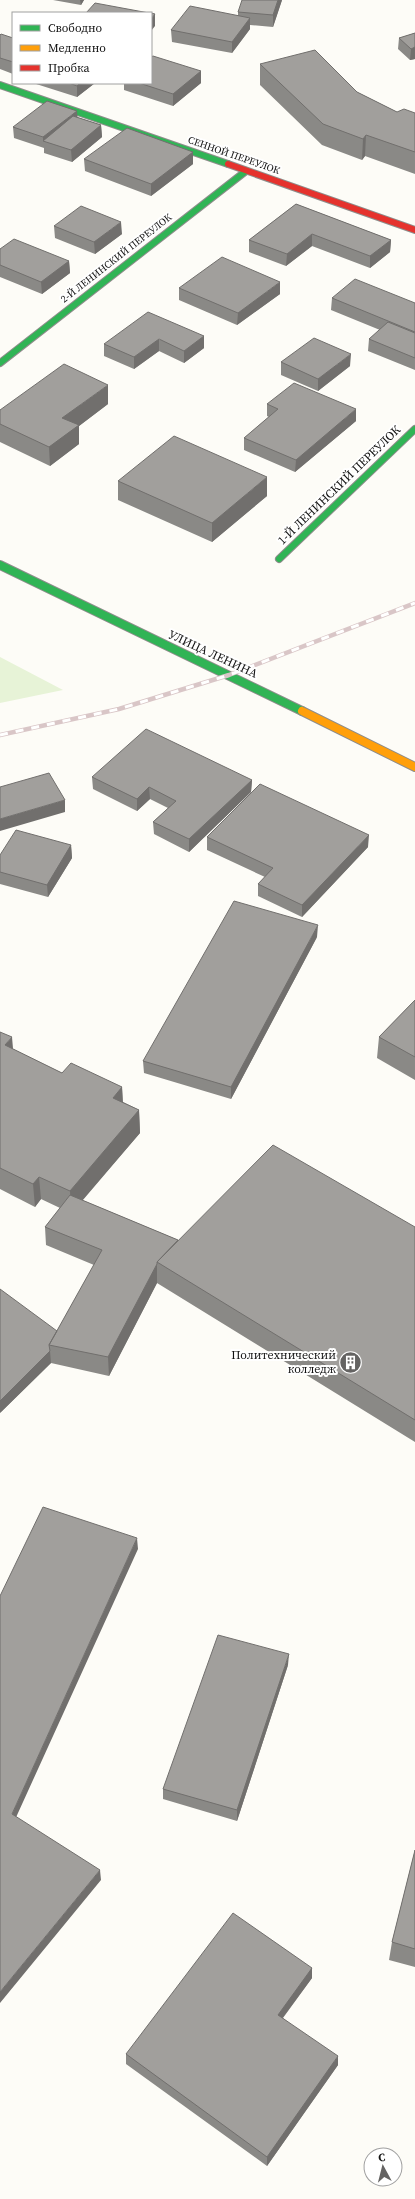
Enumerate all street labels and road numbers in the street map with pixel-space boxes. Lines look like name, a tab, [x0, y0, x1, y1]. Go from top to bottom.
street label: СЕННОЙ ПЕРЕУЛОК	[186, 133, 282, 177]
street label: 2-Й ЛЕНИНСКИЙ ПЕРЕУЛОК	[58, 210, 175, 305]
street label: 1-Й ЛЕНИНСКИЙ ПЕРЕУЛОК	[274, 422, 404, 548]
street label: УЛИЦА ЛЕНИНА	[166, 626, 260, 682]

